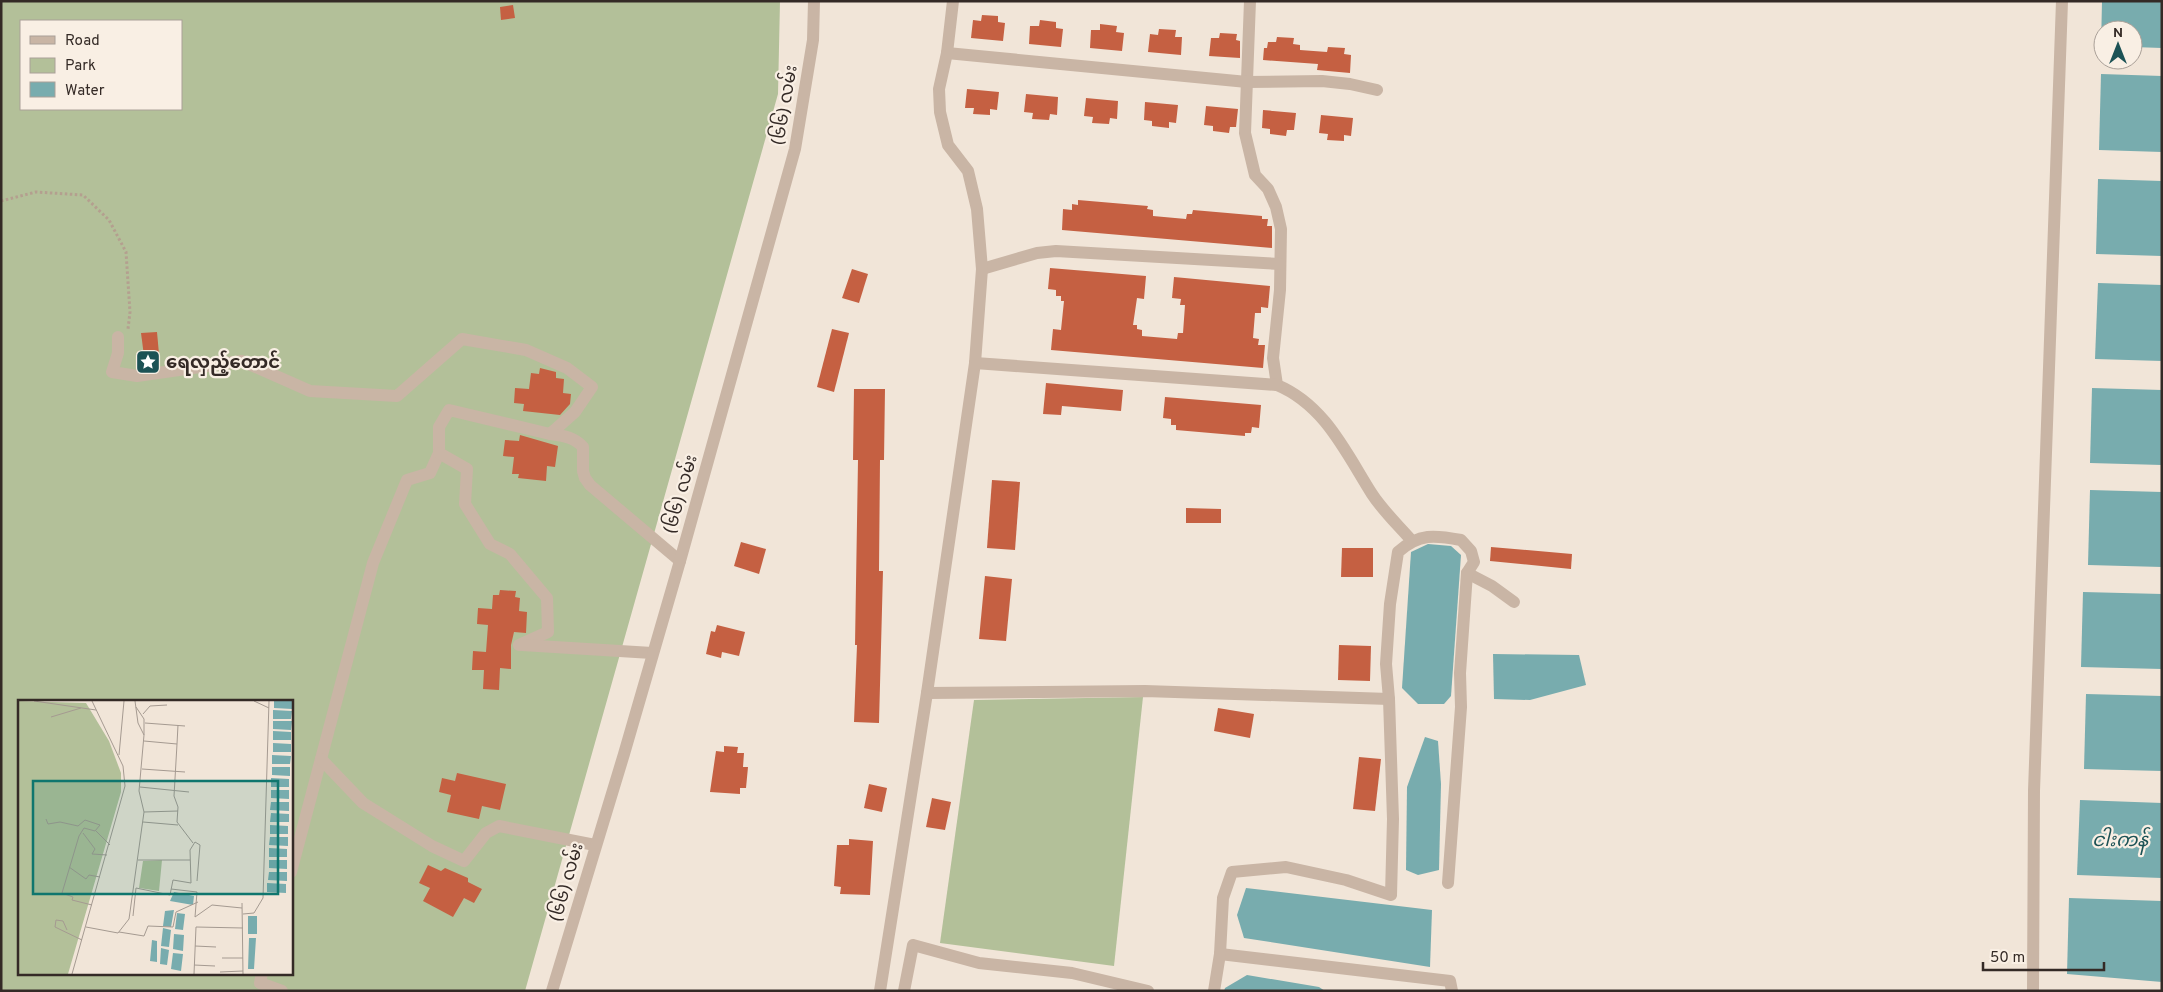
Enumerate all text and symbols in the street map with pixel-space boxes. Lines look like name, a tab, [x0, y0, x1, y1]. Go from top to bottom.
legend	[20, 20, 182, 110]
north arrow	[2093, 20, 2143, 70]
text: N	[2113, 25, 2123, 42]
text: Road	[65, 32, 100, 51]
text: Park	[65, 57, 96, 76]
street label: (၆၆) လမ်း	[764, 63, 804, 147]
text: Water	[65, 82, 105, 101]
place icon: ရေလှည့်တောင်	[135, 349, 161, 375]
place label: ရေလှည့်တောင်	[166, 350, 280, 376]
street label: (၆၆) လမ်း	[656, 451, 704, 537]
inset map	[18, 700, 292, 974]
water label: ငါးကန်	[2092, 826, 2151, 855]
street label: (၆၆) လမ်း	[542, 839, 590, 925]
scale bar	[1983, 940, 2104, 972]
text: 50 m	[1990, 949, 2025, 968]

